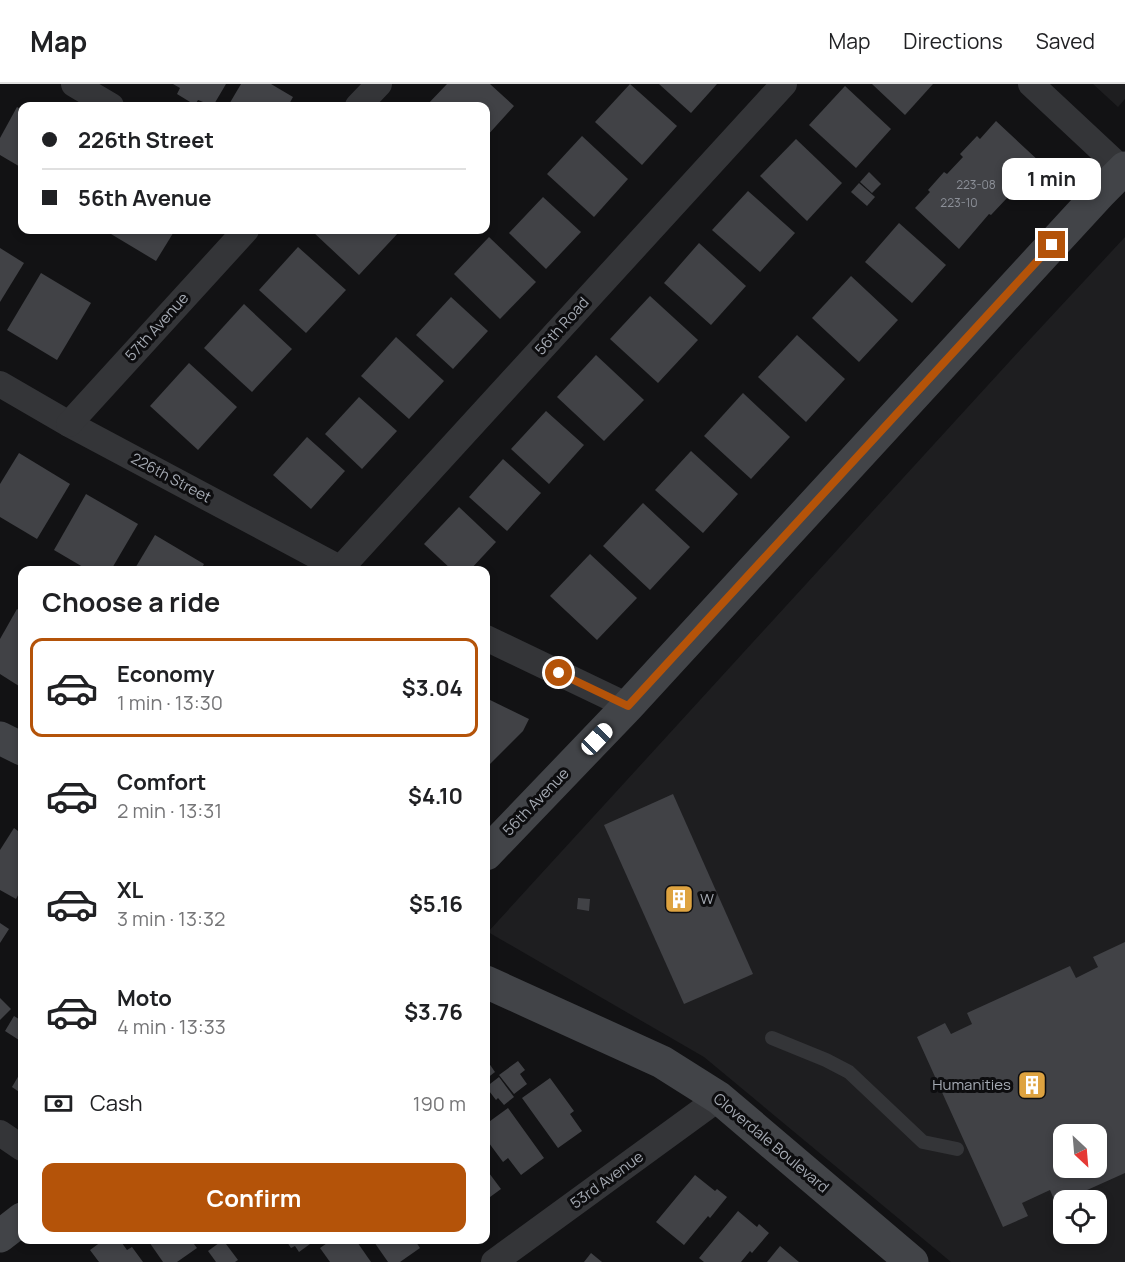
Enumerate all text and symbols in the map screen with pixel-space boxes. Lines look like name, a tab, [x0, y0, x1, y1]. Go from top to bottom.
text: Map	[30, 22, 87, 60]
text: Map	[829, 27, 870, 55]
text: Directions	[903, 27, 1003, 55]
text: Saved	[1036, 27, 1095, 55]
text: 226th Street	[78, 125, 214, 155]
callout: 1 min	[1002, 158, 1102, 200]
text: 1 min	[1027, 165, 1076, 192]
house number: 223-08	[956, 176, 996, 193]
text: 56th Avenue	[78, 183, 212, 213]
house number: 223-10	[940, 194, 978, 211]
route end	[1038, 231, 1065, 258]
street label: 57th Avenue	[120, 288, 193, 365]
street label: 56th Road	[530, 292, 593, 359]
street label: 226th Street	[127, 448, 215, 508]
text: Choose a ride	[42, 583, 220, 620]
text: Economy	[117, 659, 215, 689]
route start	[545, 659, 572, 686]
icon: car	[45, 661, 99, 715]
text: $3.04	[402, 673, 463, 703]
text: 1 min · 13:30	[117, 689, 223, 716]
car	[578, 720, 616, 758]
street label: 56th Avenue	[498, 763, 574, 840]
text: Comfort	[117, 767, 206, 797]
icon: car	[45, 769, 99, 823]
text: $4.10	[408, 781, 463, 811]
text: 2 min · 13:31	[117, 797, 222, 824]
text: XL	[117, 875, 143, 905]
icon: car	[45, 877, 99, 931]
building icon: W	[663, 883, 695, 915]
place label: W	[700, 888, 714, 909]
text: $5.16	[409, 889, 463, 919]
text: 3 min · 13:32	[117, 905, 225, 932]
text: Moto	[117, 983, 172, 1013]
icon: car	[45, 985, 99, 1039]
text: $3.76	[404, 997, 463, 1027]
text: 4 min · 13:33	[117, 1013, 226, 1040]
building icon: Humanities	[1016, 1069, 1048, 1101]
place label: Humanities	[932, 1074, 1011, 1095]
icon: cash	[42, 1087, 75, 1120]
text: Cash	[90, 1088, 143, 1118]
street label: Cloverdale Boulevard	[709, 1088, 834, 1197]
text: 190 m	[413, 1090, 466, 1117]
north arrow	[1053, 1124, 1107, 1178]
map controls	[1053, 1124, 1107, 1244]
street label: 53rd Avenue	[566, 1146, 648, 1213]
button: Confirm	[42, 1163, 466, 1232]
button: locate	[1053, 1190, 1107, 1244]

